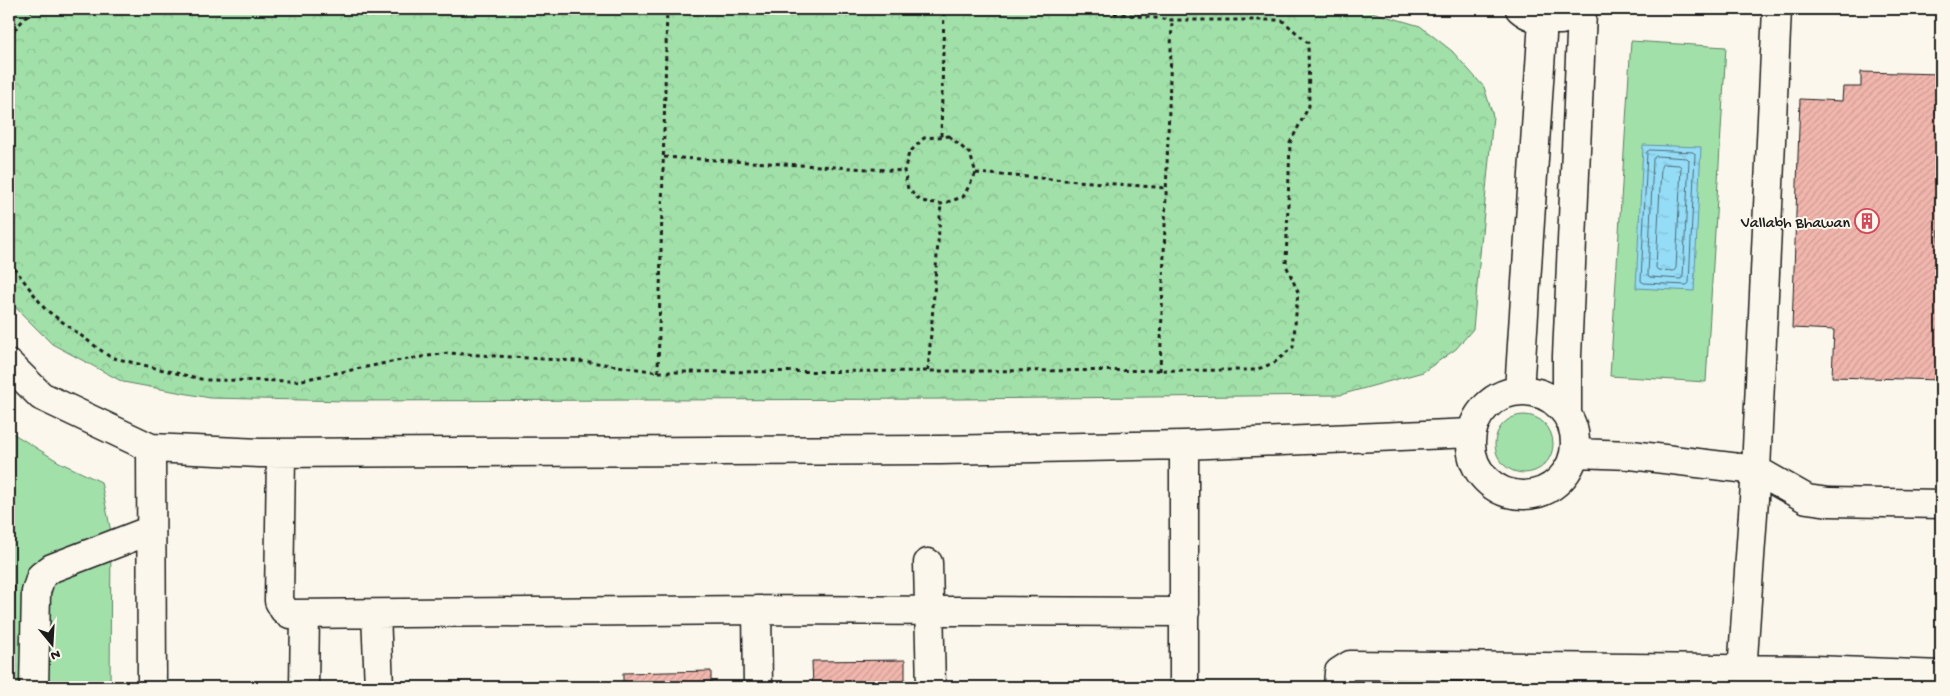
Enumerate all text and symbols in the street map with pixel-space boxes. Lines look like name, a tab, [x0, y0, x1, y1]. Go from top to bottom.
building icon: Vallabh Bhawan	[1854, 208, 1880, 234]
place label: Vallabh Bhawan	[1740, 215, 1850, 234]
north arrow	[28, 618, 78, 668]
text: N	[48, 644, 62, 663]

